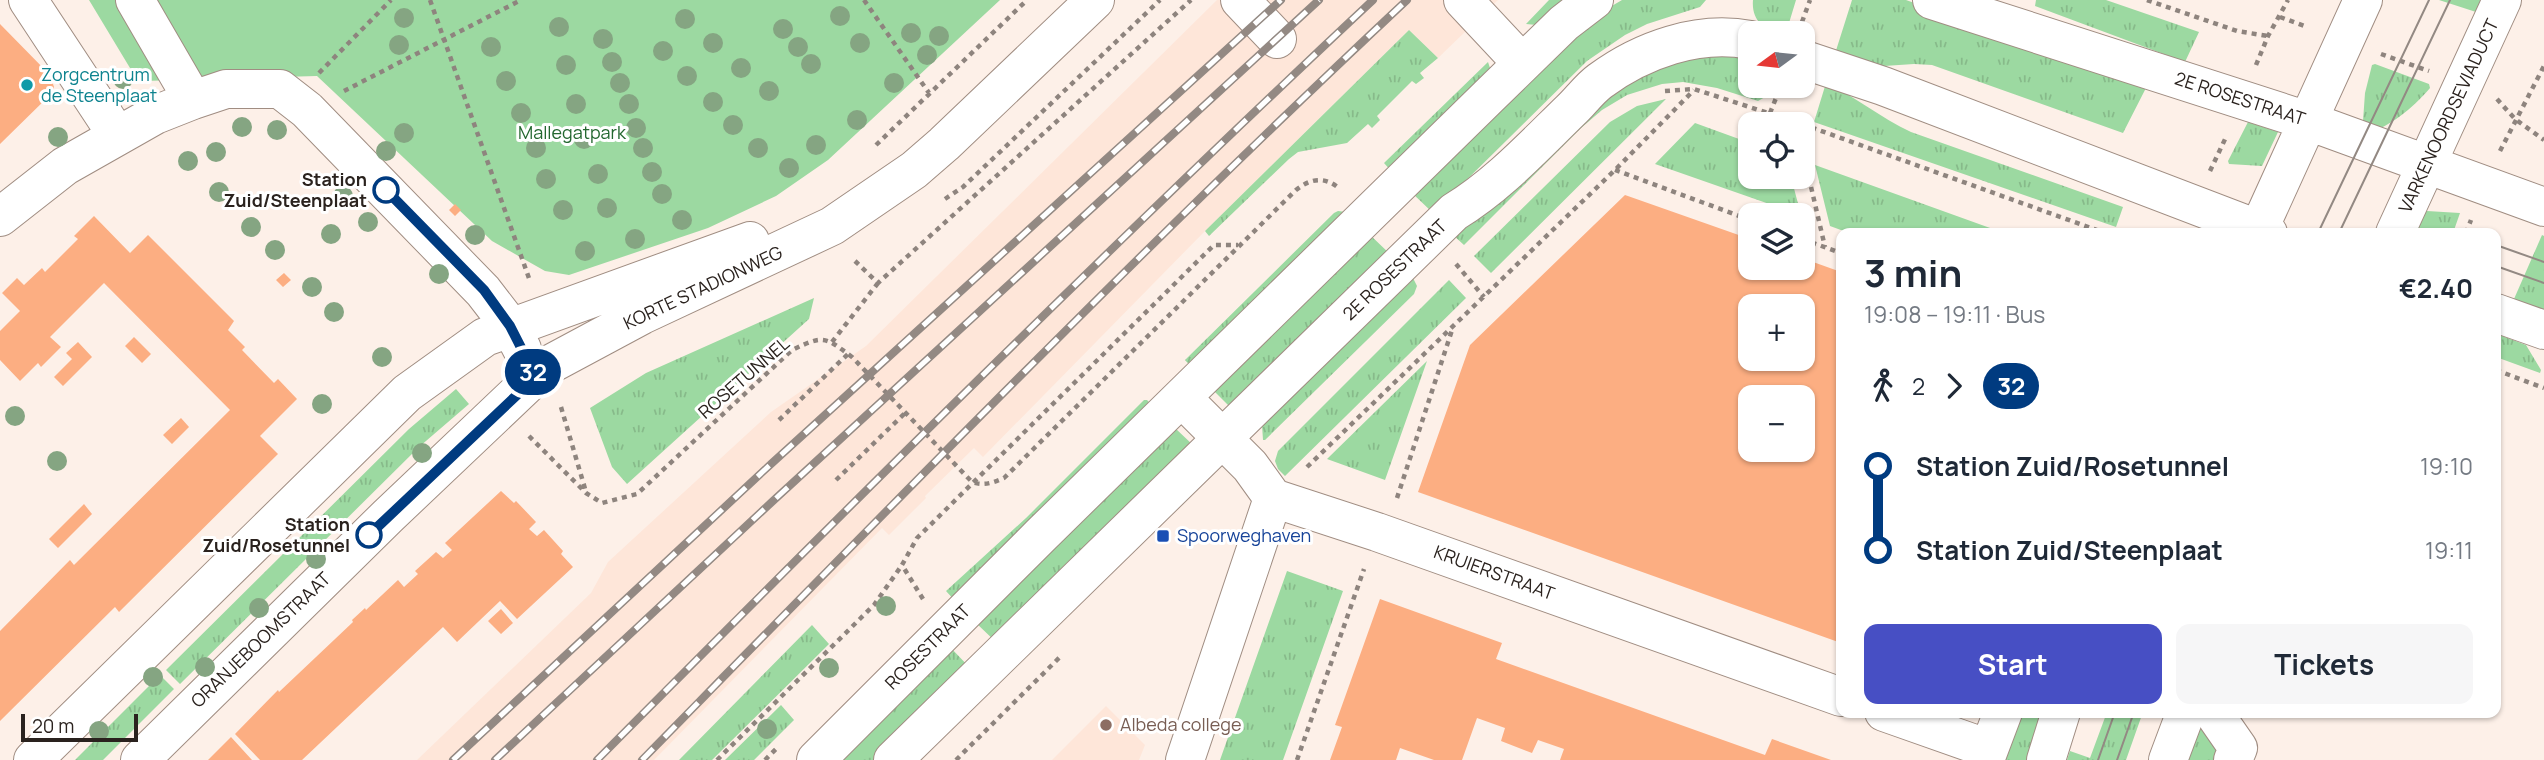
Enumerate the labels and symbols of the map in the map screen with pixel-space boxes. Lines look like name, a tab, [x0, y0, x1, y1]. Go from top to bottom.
street label: VARKENOORDSEVIADUCT	[2393, 15, 2504, 216]
north arrow	[1738, 21, 1815, 98]
place label: Zorgcentrum de Steenplaat	[41, 62, 157, 107]
street label: 2E ROSESTRAAT	[2172, 66, 2309, 131]
marker: Zorgcentrum de Steenplaat	[19, 77, 35, 93]
park label: Mallegatpark	[518, 120, 627, 144]
place label: Station Zuid/Steenplaat	[223, 167, 367, 212]
marker: Station Zuid/Steenplaat	[373, 177, 399, 203]
street label: 2E ROSESTRAAT	[1337, 213, 1452, 325]
street label: KORTE STADIONWEG	[619, 240, 786, 334]
street label: ROSETUNNEL	[693, 331, 794, 423]
line badge: 32	[502, 349, 564, 395]
place label: Station Zuid/Rosetunnel	[202, 512, 350, 557]
marker: Station Zuid/Rosetunnel	[356, 522, 382, 548]
place label: Spoorweghaven	[1177, 523, 1311, 547]
marker: Spoorweghaven	[1155, 528, 1171, 544]
street label: KRUIERSTRAAT	[1431, 539, 1558, 605]
street label: ORANJEBOOMSTRAAT	[185, 566, 335, 712]
street label: ROSESTRAAT	[879, 598, 975, 694]
scale bar	[21, 711, 138, 743]
place label: Albeda college	[1120, 712, 1242, 736]
marker: Albeda college	[1098, 717, 1114, 733]

